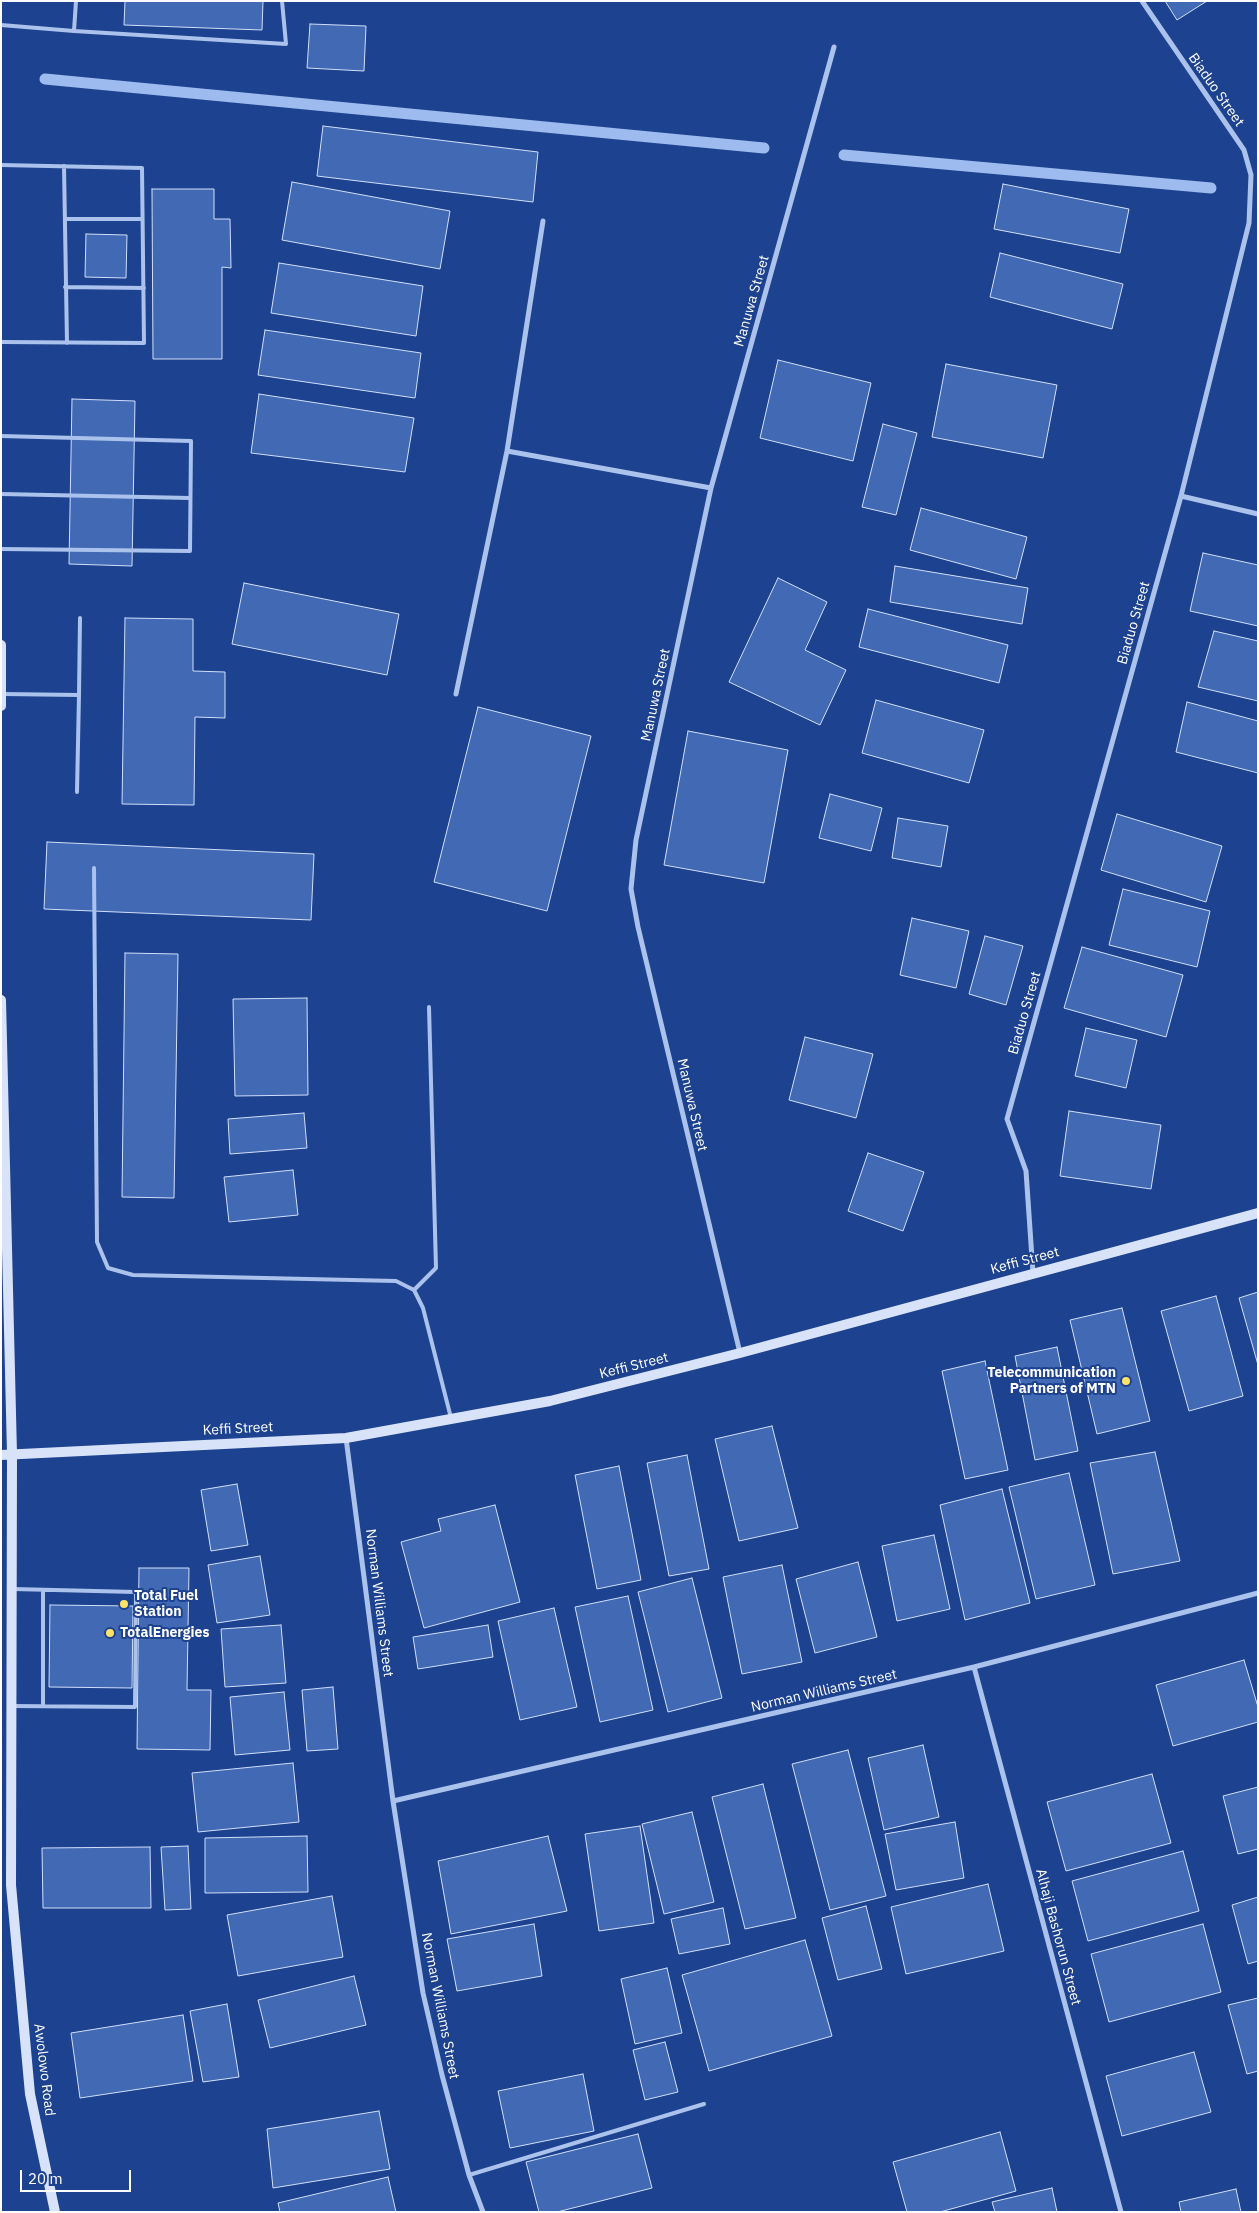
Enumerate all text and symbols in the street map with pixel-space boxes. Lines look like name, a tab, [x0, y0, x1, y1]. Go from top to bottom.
street label: Biaduo Street	[1185, 50, 1247, 130]
street label: Manuwa Street	[731, 253, 773, 349]
street label: Biaduo Street	[1114, 579, 1154, 667]
street label: Manuwa Street	[638, 647, 674, 743]
street label: Biaduo Street	[1005, 969, 1045, 1057]
street label: Manuwa Street	[673, 1057, 711, 1153]
street label: Keffi Street	[989, 1244, 1061, 1278]
street label: Keffi Street	[598, 1349, 670, 1383]
place label: Telecommunication Partners of MTN	[987, 1365, 1116, 1398]
marker: Telecommunication Partners of MTN	[1120, 1375, 1132, 1387]
street label: Keffi Street	[202, 1419, 274, 1439]
street label: Norman Williams Street	[362, 1528, 396, 1678]
place label: Total Fuel Station	[134, 1588, 198, 1620]
marker: Total Fuel Station	[118, 1598, 130, 1610]
place label: TotalEnergies	[120, 1625, 209, 1641]
marker: TotalEnergies	[104, 1627, 116, 1639]
street label: Norman Williams Street	[749, 1666, 899, 1716]
street label: Alhaji Bashorun Street	[1032, 1867, 1084, 2007]
street label: Norman Williams Street	[418, 1931, 462, 2081]
street label: Awolowo Road	[30, 2023, 58, 2117]
scale bar	[22, 2160, 134, 2192]
text: 20 m	[28, 2169, 63, 2188]

